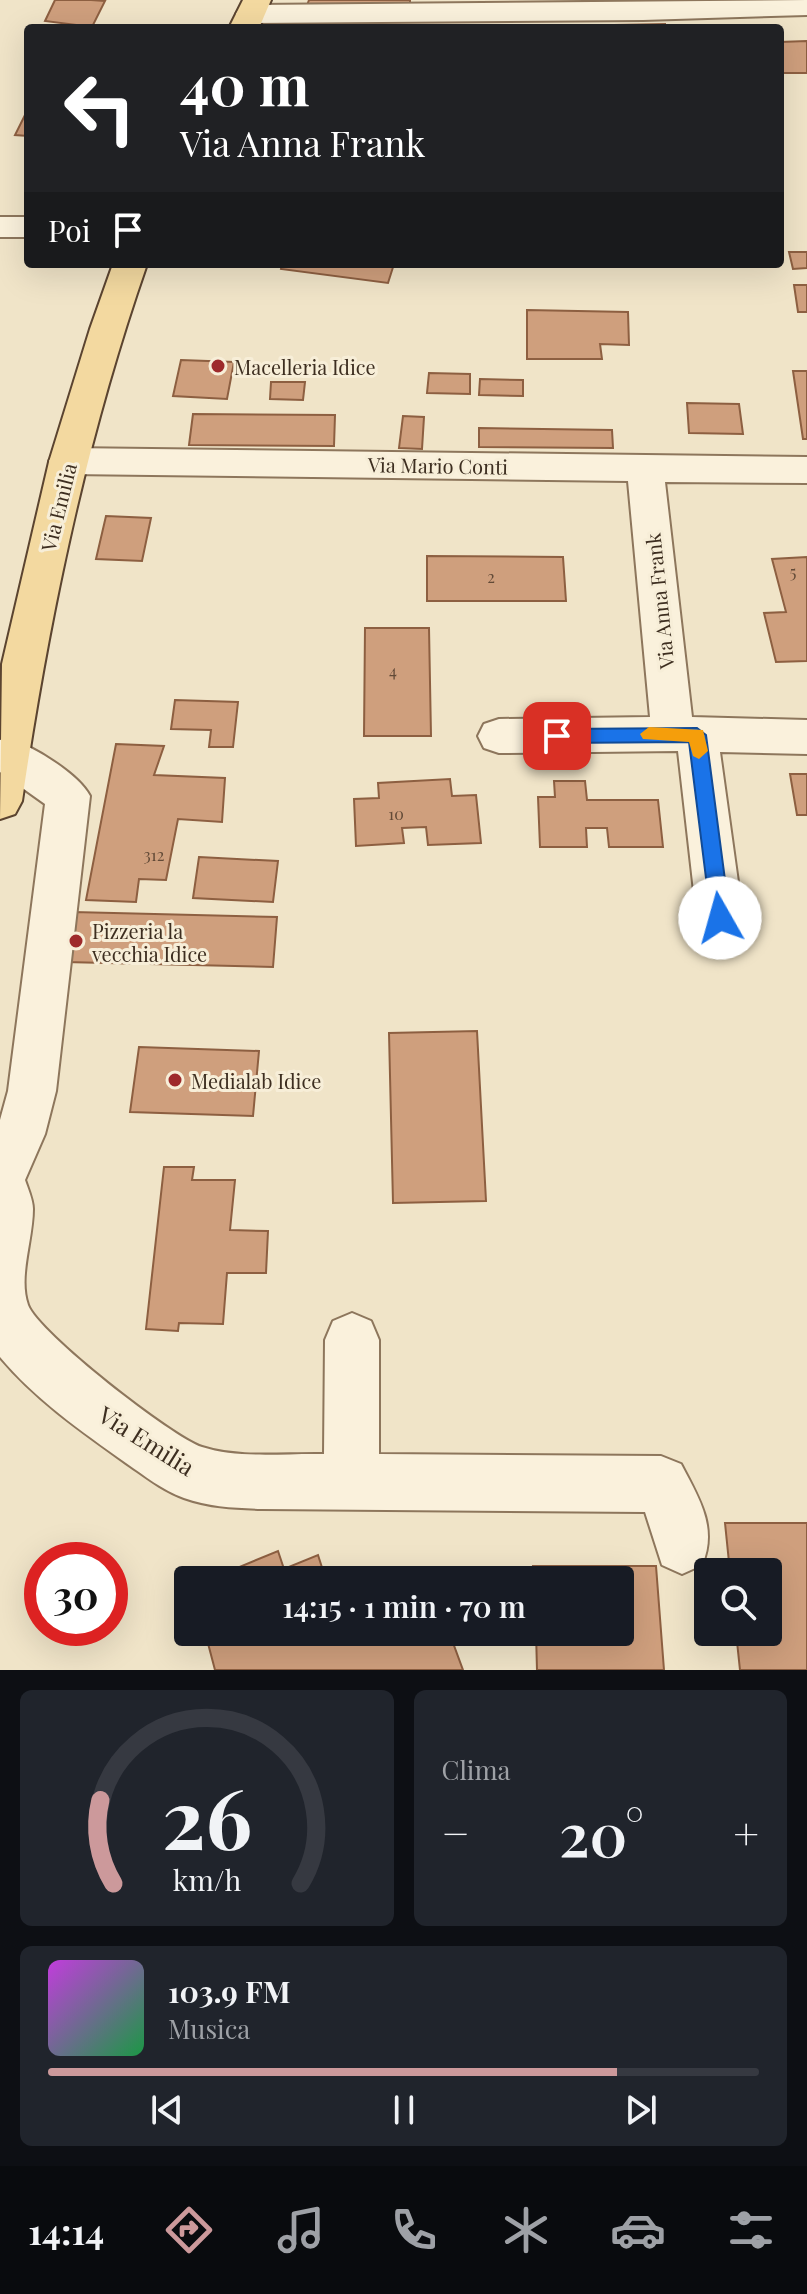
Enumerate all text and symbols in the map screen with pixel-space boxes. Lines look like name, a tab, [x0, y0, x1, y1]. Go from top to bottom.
text: 40 m	[180, 46, 309, 121]
icon: left	[48, 56, 152, 160]
text: Via Anna Frank	[180, 118, 425, 166]
icon: arrive	[106, 208, 150, 252]
text: Poi	[48, 210, 90, 250]
place label: Macelleria Idice	[234, 353, 376, 380]
marker: Macelleria Idice	[209, 357, 227, 375]
street label: Via Mario Conti	[367, 450, 508, 480]
street label: Via Emilia	[34, 460, 82, 555]
street label: Via Anna Frank	[638, 532, 680, 671]
house number: 5	[790, 561, 796, 582]
house number: 2	[487, 566, 495, 587]
house number: 4	[389, 660, 397, 681]
pin	[523, 702, 591, 770]
icon: arrive	[535, 714, 579, 758]
house number: 10	[388, 803, 404, 824]
house number: 312	[144, 844, 164, 865]
position arrow	[678, 876, 762, 960]
place label: Pizzeria la vecchia Idice	[91, 917, 207, 967]
marker: Pizzeria la vecchia Idice	[67, 932, 85, 950]
place label: Medialab Idice	[191, 1067, 321, 1094]
marker: Medialab Idice	[166, 1071, 184, 1089]
street label: Via Emilia	[92, 1397, 201, 1482]
speed limit sign: 30	[24, 1542, 128, 1646]
map controls	[694, 1558, 782, 1646]
button: search	[694, 1558, 782, 1646]
text: 14:15 · 1 min · 70 m	[282, 1586, 526, 1626]
text: Clima	[442, 1752, 510, 1787]
text: 26	[162, 1760, 252, 1871]
text: 20°	[559, 1792, 644, 1872]
text: −	[442, 1802, 470, 1861]
text: +	[733, 1802, 759, 1861]
text: km/h	[172, 1860, 241, 1898]
text: 103.9 FM	[168, 1971, 291, 2011]
text: Musica	[168, 2011, 250, 2046]
icon: previous	[145, 2088, 189, 2132]
icon: pause	[382, 2088, 426, 2132]
icon: next	[619, 2088, 663, 2132]
icon: directions	[161, 2202, 217, 2258]
icon: music	[273, 2202, 329, 2258]
icon: phone	[386, 2202, 442, 2258]
icon: climate	[498, 2202, 554, 2258]
icon: car	[610, 2202, 666, 2258]
icon: filters	[723, 2202, 779, 2258]
text: 14:14	[28, 2206, 104, 2254]

